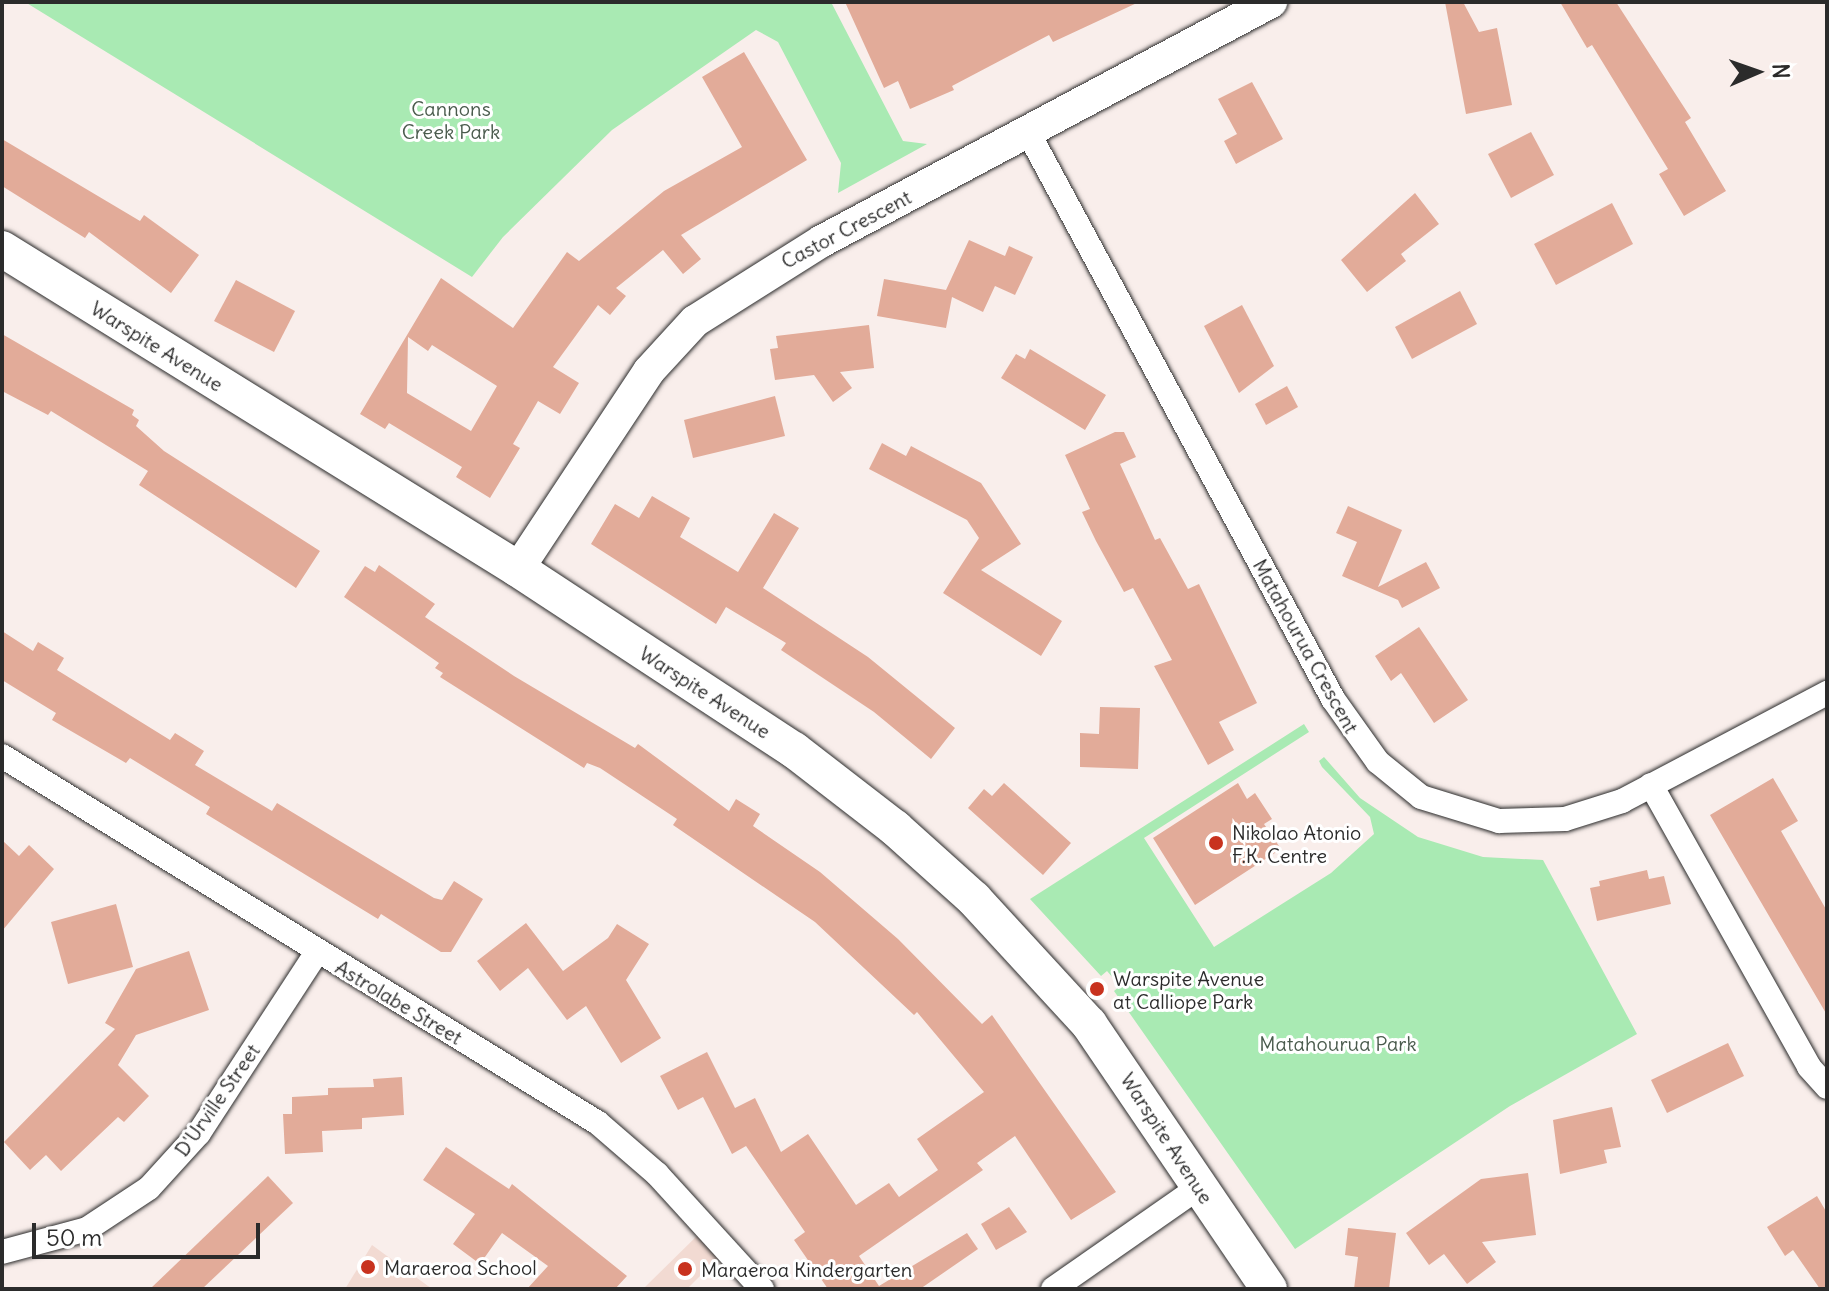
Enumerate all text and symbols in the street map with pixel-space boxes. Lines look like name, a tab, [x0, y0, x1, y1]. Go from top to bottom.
north arrow	[1717, 32, 1797, 112]
text: N	[1767, 63, 1795, 79]
park label: Cannons Creek Park	[402, 97, 500, 144]
street label: Castor Crescent	[777, 185, 915, 273]
street label: Warspite Avenue	[87, 296, 227, 396]
street label: Matahourua Crescent	[1248, 555, 1364, 737]
street label: Warspite Avenue	[635, 641, 775, 743]
place label: Nikolao Atonio F.K. Centre	[1232, 820, 1361, 867]
marker: Nikolao Atonio F.K. Centre	[1207, 834, 1225, 852]
street label: Astrolabe Street	[331, 955, 467, 1049]
place label: Warspite Avenue at Calliope Park	[1113, 966, 1264, 1013]
marker: Warspite Avenue at Calliope Park	[1088, 980, 1106, 998]
park label: Matahourua Park	[1259, 1031, 1417, 1055]
street label: D'Urville Street	[169, 1039, 265, 1161]
street label: Warspite Avenue	[1116, 1068, 1218, 1208]
scale bar	[36, 1207, 264, 1257]
text: 50 m	[46, 1222, 102, 1252]
place label: Maraeroa School	[384, 1255, 537, 1279]
place label: Maraeroa Kindergarten	[701, 1257, 912, 1281]
marker: Maraeroa School	[359, 1258, 377, 1276]
marker: Maraeroa Kindergarten	[676, 1260, 694, 1278]

